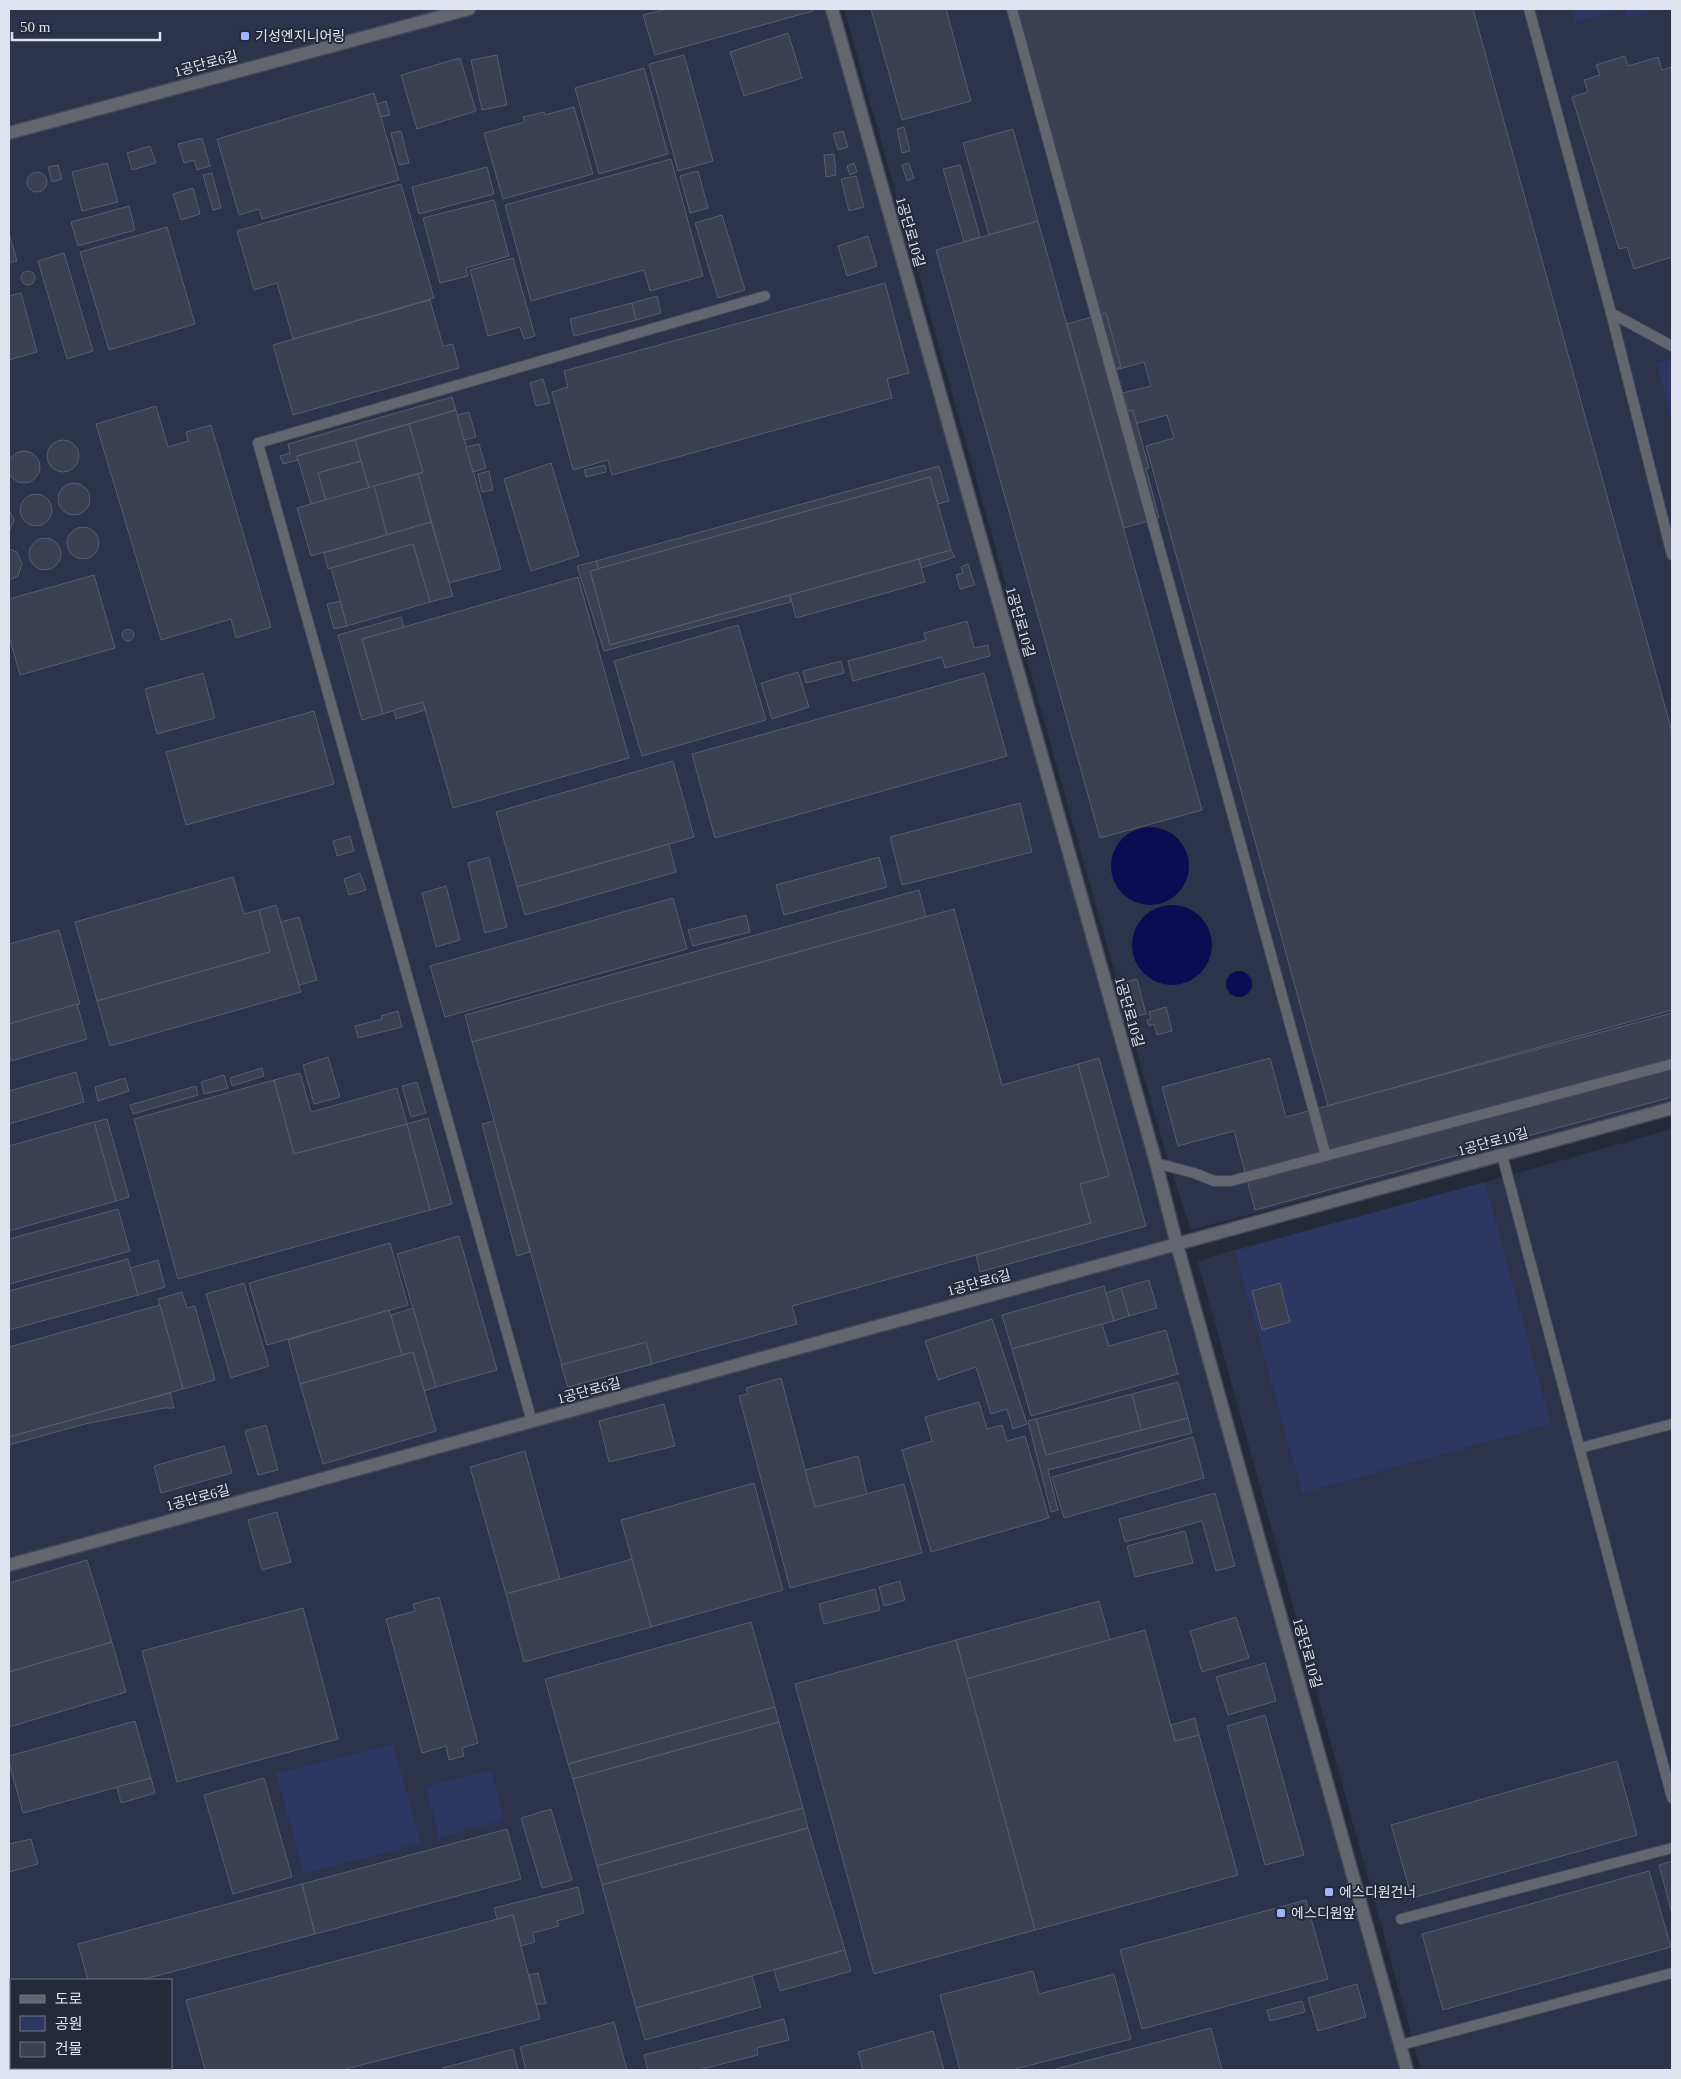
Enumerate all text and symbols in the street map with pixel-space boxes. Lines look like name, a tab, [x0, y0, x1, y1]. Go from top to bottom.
scale bar	[12, 10, 160, 42]
text: 50 m	[20, 19, 51, 35]
place label: 기성엔지니어링	[255, 29, 345, 44]
marker: 기성엔지니어링	[239, 30, 251, 42]
street label: 1공단로6길	[172, 48, 240, 80]
street label: 1공단로10길	[893, 195, 927, 269]
street label: 1공단로10길	[1003, 585, 1037, 659]
street label: 1공단로10길	[1112, 975, 1146, 1049]
street label: 1공단로10길	[1456, 1125, 1530, 1159]
street label: 1공단로6길	[945, 1267, 1013, 1299]
street label: 1공단로6길	[555, 1375, 623, 1407]
street label: 1공단로6길	[164, 1482, 232, 1514]
street label: 1공단로10길	[1290, 1616, 1324, 1690]
place label: 에스디원건너	[1339, 1885, 1416, 1900]
marker: 에스디원건너	[1323, 1886, 1335, 1898]
place label: 에스디원앞	[1291, 1906, 1356, 1921]
marker: 에스디원앞	[1275, 1907, 1287, 1919]
legend	[10, 1979, 172, 2069]
text: 도로	[55, 1991, 83, 2007]
text: 공원	[55, 2016, 83, 2032]
text: 건물	[55, 2041, 83, 2057]

